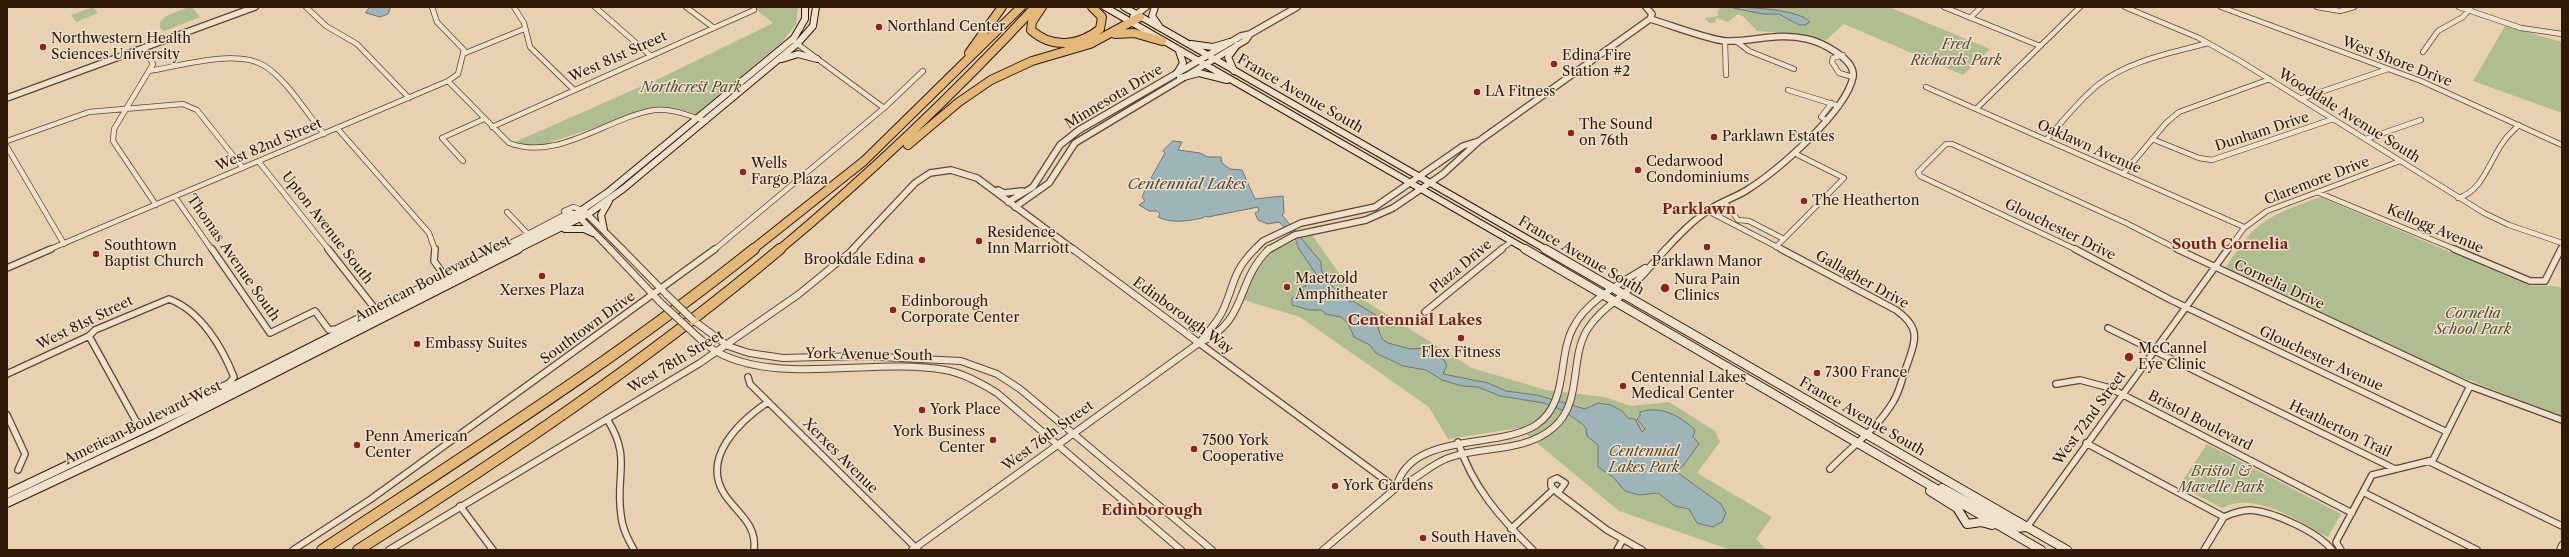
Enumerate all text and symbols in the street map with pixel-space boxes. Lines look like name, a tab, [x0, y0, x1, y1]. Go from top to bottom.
place label: Northland Center	[887, 19, 1005, 35]
marker: Northland Center	[874, 22, 884, 32]
street label: West 81st Street	[567, 28, 669, 86]
place label: Northwestern Health Sciences University	[51, 31, 191, 64]
street label: West Shore Drive	[2340, 33, 2454, 91]
park label: Fred Richards Park	[1911, 37, 2001, 70]
marker: Northwestern Health Sciences University	[38, 42, 48, 52]
place label: Edina Fire Station #2	[1562, 48, 1631, 80]
street label: France Avenue South	[1234, 51, 1366, 137]
marker: Edina Fire Station #2	[1549, 59, 1559, 69]
street label: Minnesota Drive	[1062, 61, 1166, 133]
street label: Wooddale Avenue South	[2275, 65, 2423, 167]
park label: Northcrest Park	[640, 80, 742, 96]
place label: LA Fitness	[1485, 84, 1555, 100]
marker: LA Fitness	[1472, 87, 1482, 97]
street label: Dunham Drive	[2213, 109, 2311, 155]
street label: West 82nd Street	[213, 115, 325, 175]
place label: The Sound on 76th	[1579, 117, 1653, 150]
street label: Oaklawn Avenue	[2034, 117, 2144, 177]
marker: The Sound on 76th	[1566, 128, 1576, 138]
place label: Parklawn Estates	[1722, 129, 1835, 145]
marker: Parklawn Estates	[1709, 132, 1719, 142]
street label: Claremore Drive	[2262, 153, 2372, 209]
place label: Cedarwood Condominiums	[1646, 154, 1749, 186]
place label: Wells Fargo Plaza	[751, 156, 828, 188]
marker: Cedarwood Condominiums	[1633, 165, 1643, 175]
marker: Wells Fargo Plaza	[738, 167, 748, 177]
street label: Upton Avenue South	[278, 168, 376, 288]
water label: Centennial Lakes	[1127, 176, 1247, 194]
street label: Thomas Avenue South	[183, 191, 283, 325]
place label: The Heatherton	[1812, 193, 1919, 209]
marker: The Heatherton	[1799, 196, 1809, 206]
street label: Glouchester Drive	[2002, 196, 2118, 264]
district label: Parklawn	[1662, 201, 1736, 219]
street label: Kellogg Avenue	[2384, 201, 2486, 257]
street label: France Avenue South	[1515, 213, 1647, 299]
place label: Residence Inn Marriott	[987, 225, 1069, 258]
street label: American Boulevard West	[352, 232, 514, 326]
marker: Residence Inn Marriott	[974, 236, 984, 246]
street label: Plaza Drive	[1427, 236, 1495, 298]
district label: South Cornelia	[2172, 236, 2288, 254]
place label: Southtown Baptist Church	[104, 238, 204, 270]
marker: Parklawn Manor	[1702, 242, 1712, 252]
street label: Gallagher Drive	[1812, 247, 1912, 313]
marker: Southtown Baptist Church	[91, 249, 101, 259]
place label: Brookdale Edina	[804, 252, 914, 268]
place label: Parklawn Manor	[1652, 254, 1762, 270]
marker: Brookdale Edina	[917, 255, 927, 265]
street label: Cornelia Drive	[2231, 257, 2327, 313]
marker: Xerxes Plaza	[537, 271, 547, 281]
place label: Maetzold Amphitheater	[1295, 271, 1388, 304]
place label: Nura Pain Clinics	[1674, 272, 1740, 304]
street label: Edinborough Way	[1130, 274, 1236, 358]
marker: Maetzold Amphitheater	[1282, 282, 1292, 292]
marker: Nura Pain Clinics	[1659, 282, 1671, 294]
place label: Xerxes Plaza	[499, 283, 585, 299]
street label: Southtown Drive	[537, 288, 639, 368]
street label: West 81st Street	[34, 292, 136, 354]
place label: Edinborough Corporate Center	[901, 294, 1019, 326]
marker: Edinborough Corporate Center	[888, 305, 898, 315]
park label: Cornelia School Park	[2435, 306, 2511, 338]
district label: Centennial Lakes	[1348, 312, 1482, 330]
street label: Glouchester Avenue	[2256, 323, 2386, 395]
street label: West 78th Street	[625, 327, 727, 397]
marker: Flex Fitness	[1456, 333, 1466, 343]
place label: Embassy Suites	[425, 336, 527, 352]
marker: Embassy Suites	[412, 339, 422, 349]
place label: McCannel Eye Clinic	[2138, 341, 2207, 374]
street label: York Avenue South	[805, 345, 933, 365]
place label: Flex Fitness	[1421, 345, 1501, 361]
marker: McCannel Eye Clinic	[2123, 351, 2135, 363]
place label: 7300 France	[1825, 365, 1907, 381]
marker: 7300 France	[1812, 368, 1822, 378]
street label: West 72nd Street	[2050, 368, 2130, 468]
place label: Centennial Lakes Medical Center	[1631, 370, 1746, 402]
street label: France Avenue South	[1796, 374, 1928, 460]
street label: American Boulevard West	[62, 378, 224, 468]
marker: Centennial Lakes Medical Center	[1618, 381, 1628, 391]
street label: Bristol Boulevard	[2145, 387, 2255, 455]
street label: West 76th Street	[999, 397, 1097, 475]
street label: Heatherton Trail	[2286, 397, 2394, 461]
place label: York Place	[930, 402, 1001, 418]
marker: York Place	[917, 405, 927, 415]
street label: Xerxes Avenue	[799, 415, 881, 497]
place label: York Business Center	[893, 424, 985, 456]
place label: Penn American Center	[365, 429, 468, 462]
place label: 7500 York Cooperative	[1202, 433, 1284, 466]
marker: York Business Center	[988, 435, 998, 445]
marker: Penn American Center	[352, 440, 362, 450]
marker: 7500 York Cooperative	[1189, 444, 1199, 454]
park label: Centennial Lakes Park	[1609, 444, 1679, 476]
park label: Bristol & Mavelle Park	[2178, 464, 2264, 496]
place label: York Gardens	[1343, 478, 1433, 494]
marker: York Gardens	[1330, 481, 1340, 491]
district label: Edinborough	[1101, 502, 1203, 520]
place label: South Haven	[1431, 530, 1517, 546]
marker: South Haven	[1418, 533, 1428, 543]

